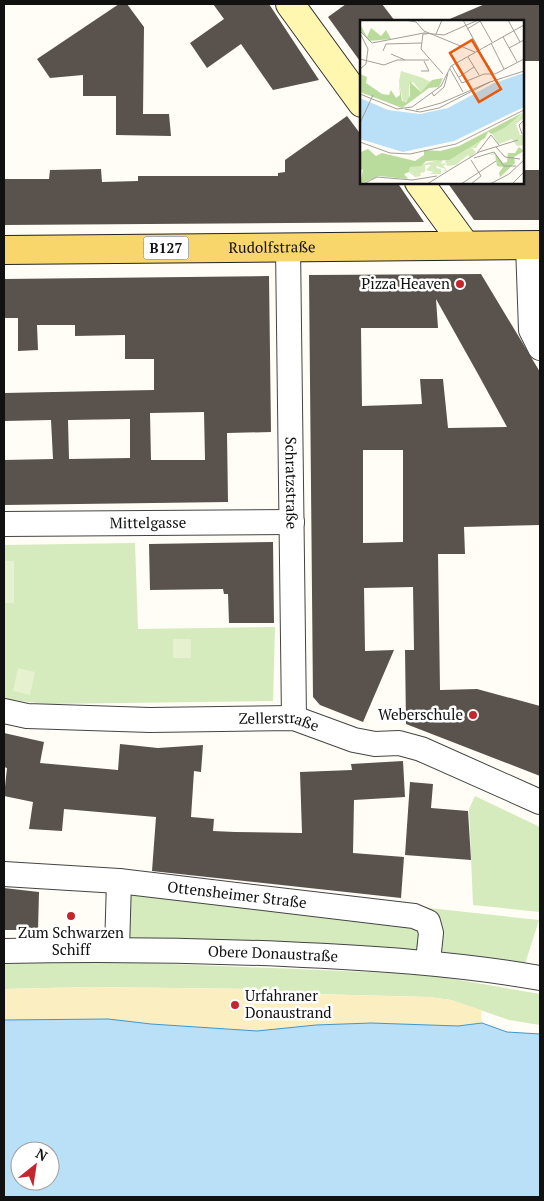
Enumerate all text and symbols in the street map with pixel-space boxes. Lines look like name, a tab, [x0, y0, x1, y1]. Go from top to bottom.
inset map	[360, 20, 524, 184]
street label: Rudolfstraße	[228, 236, 316, 257]
road number: B127	[144, 237, 188, 260]
place label: Pizza Heaven	[361, 273, 450, 293]
marker: Pizza Heaven	[454, 278, 466, 290]
street label: Schratzstraße	[281, 437, 303, 529]
street label: Mittelgasse	[110, 512, 186, 532]
place label: Weberschule	[378, 704, 463, 724]
street label: Zellerstraße	[239, 707, 322, 735]
marker: Weberschule	[467, 709, 479, 721]
street label: Ottensheimer Straße	[166, 876, 308, 912]
marker: Zum Schwarzen Schiff	[65, 910, 77, 922]
place label: Zum Schwarzen Schiff	[18, 922, 124, 959]
street label: Obere Donaustraße	[208, 940, 339, 966]
place label: Urfahraner Donaustrand	[245, 985, 332, 1022]
marker: Urfahraner Donaustrand	[229, 999, 241, 1011]
north arrow	[10, 1141, 60, 1191]
text: N	[32, 1143, 51, 1165]

